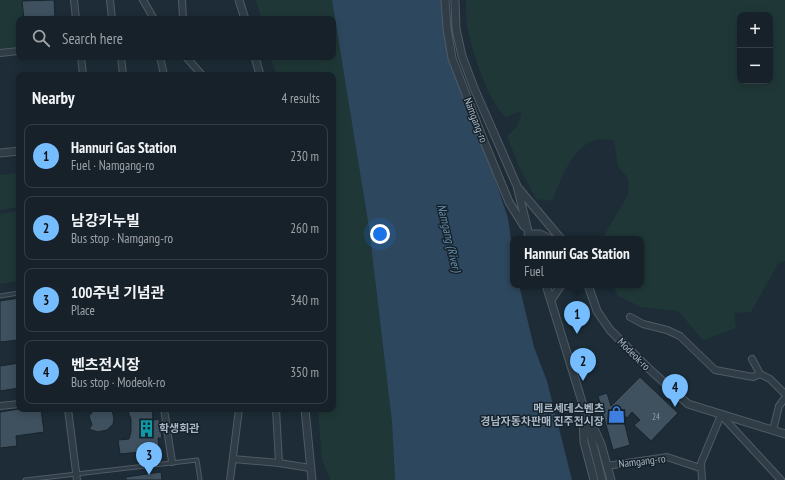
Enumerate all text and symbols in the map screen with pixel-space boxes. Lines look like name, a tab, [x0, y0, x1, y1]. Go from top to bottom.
map controls	[737, 12, 773, 84]
button: +	[737, 12, 773, 48]
search box	[16, 16, 336, 60]
icon: search	[30, 27, 52, 49]
text: Search here	[62, 29, 123, 48]
button: −	[737, 48, 773, 84]
text: Nearby	[32, 87, 75, 109]
text: 4 results	[281, 90, 320, 107]
street label: Namgang-ro	[461, 95, 491, 145]
text: Hannuri Gas Station	[71, 138, 176, 157]
text: 1	[43, 148, 49, 165]
text: 230 m	[290, 148, 319, 165]
text: Fuel · Namgang-ro	[71, 157, 154, 174]
water label: Namgang (River)	[434, 203, 465, 274]
text: 남강카누빌	[71, 211, 140, 230]
text: 2	[43, 220, 49, 237]
text: 260 m	[290, 220, 319, 237]
your location	[370, 224, 390, 244]
text: Bus stop · Namgang-ro	[71, 230, 173, 247]
popup	[510, 236, 644, 288]
text: Hannuri Gas Station	[524, 244, 630, 263]
text: Fuel	[524, 263, 544, 280]
text: 100주년 기념관	[71, 283, 165, 302]
text: 3	[43, 292, 49, 309]
text: 340 m	[290, 292, 319, 309]
pin: 1	[564, 301, 590, 334]
text: Place	[71, 302, 95, 319]
street label: Modeok-ro	[615, 335, 653, 373]
pin: 2	[570, 348, 596, 381]
text: 벤츠전시장	[71, 355, 140, 374]
text: 4	[43, 364, 49, 381]
text: 350 m	[290, 364, 319, 381]
text: Bus stop · Modeok-ro	[71, 374, 165, 391]
pin: 4	[662, 374, 688, 407]
place label: 메르세데스벤츠 경남자동차판매 진주전시장	[480, 401, 604, 428]
shop icon: 메르세데스벤츠 경남자동차판매 진주전시장	[607, 404, 627, 424]
house number: 24	[652, 411, 660, 422]
building icon: 학생회관	[136, 418, 156, 438]
place label: 학생회관	[159, 421, 199, 435]
pin: 3	[136, 442, 162, 475]
street label: Namgang-ro	[618, 451, 667, 471]

